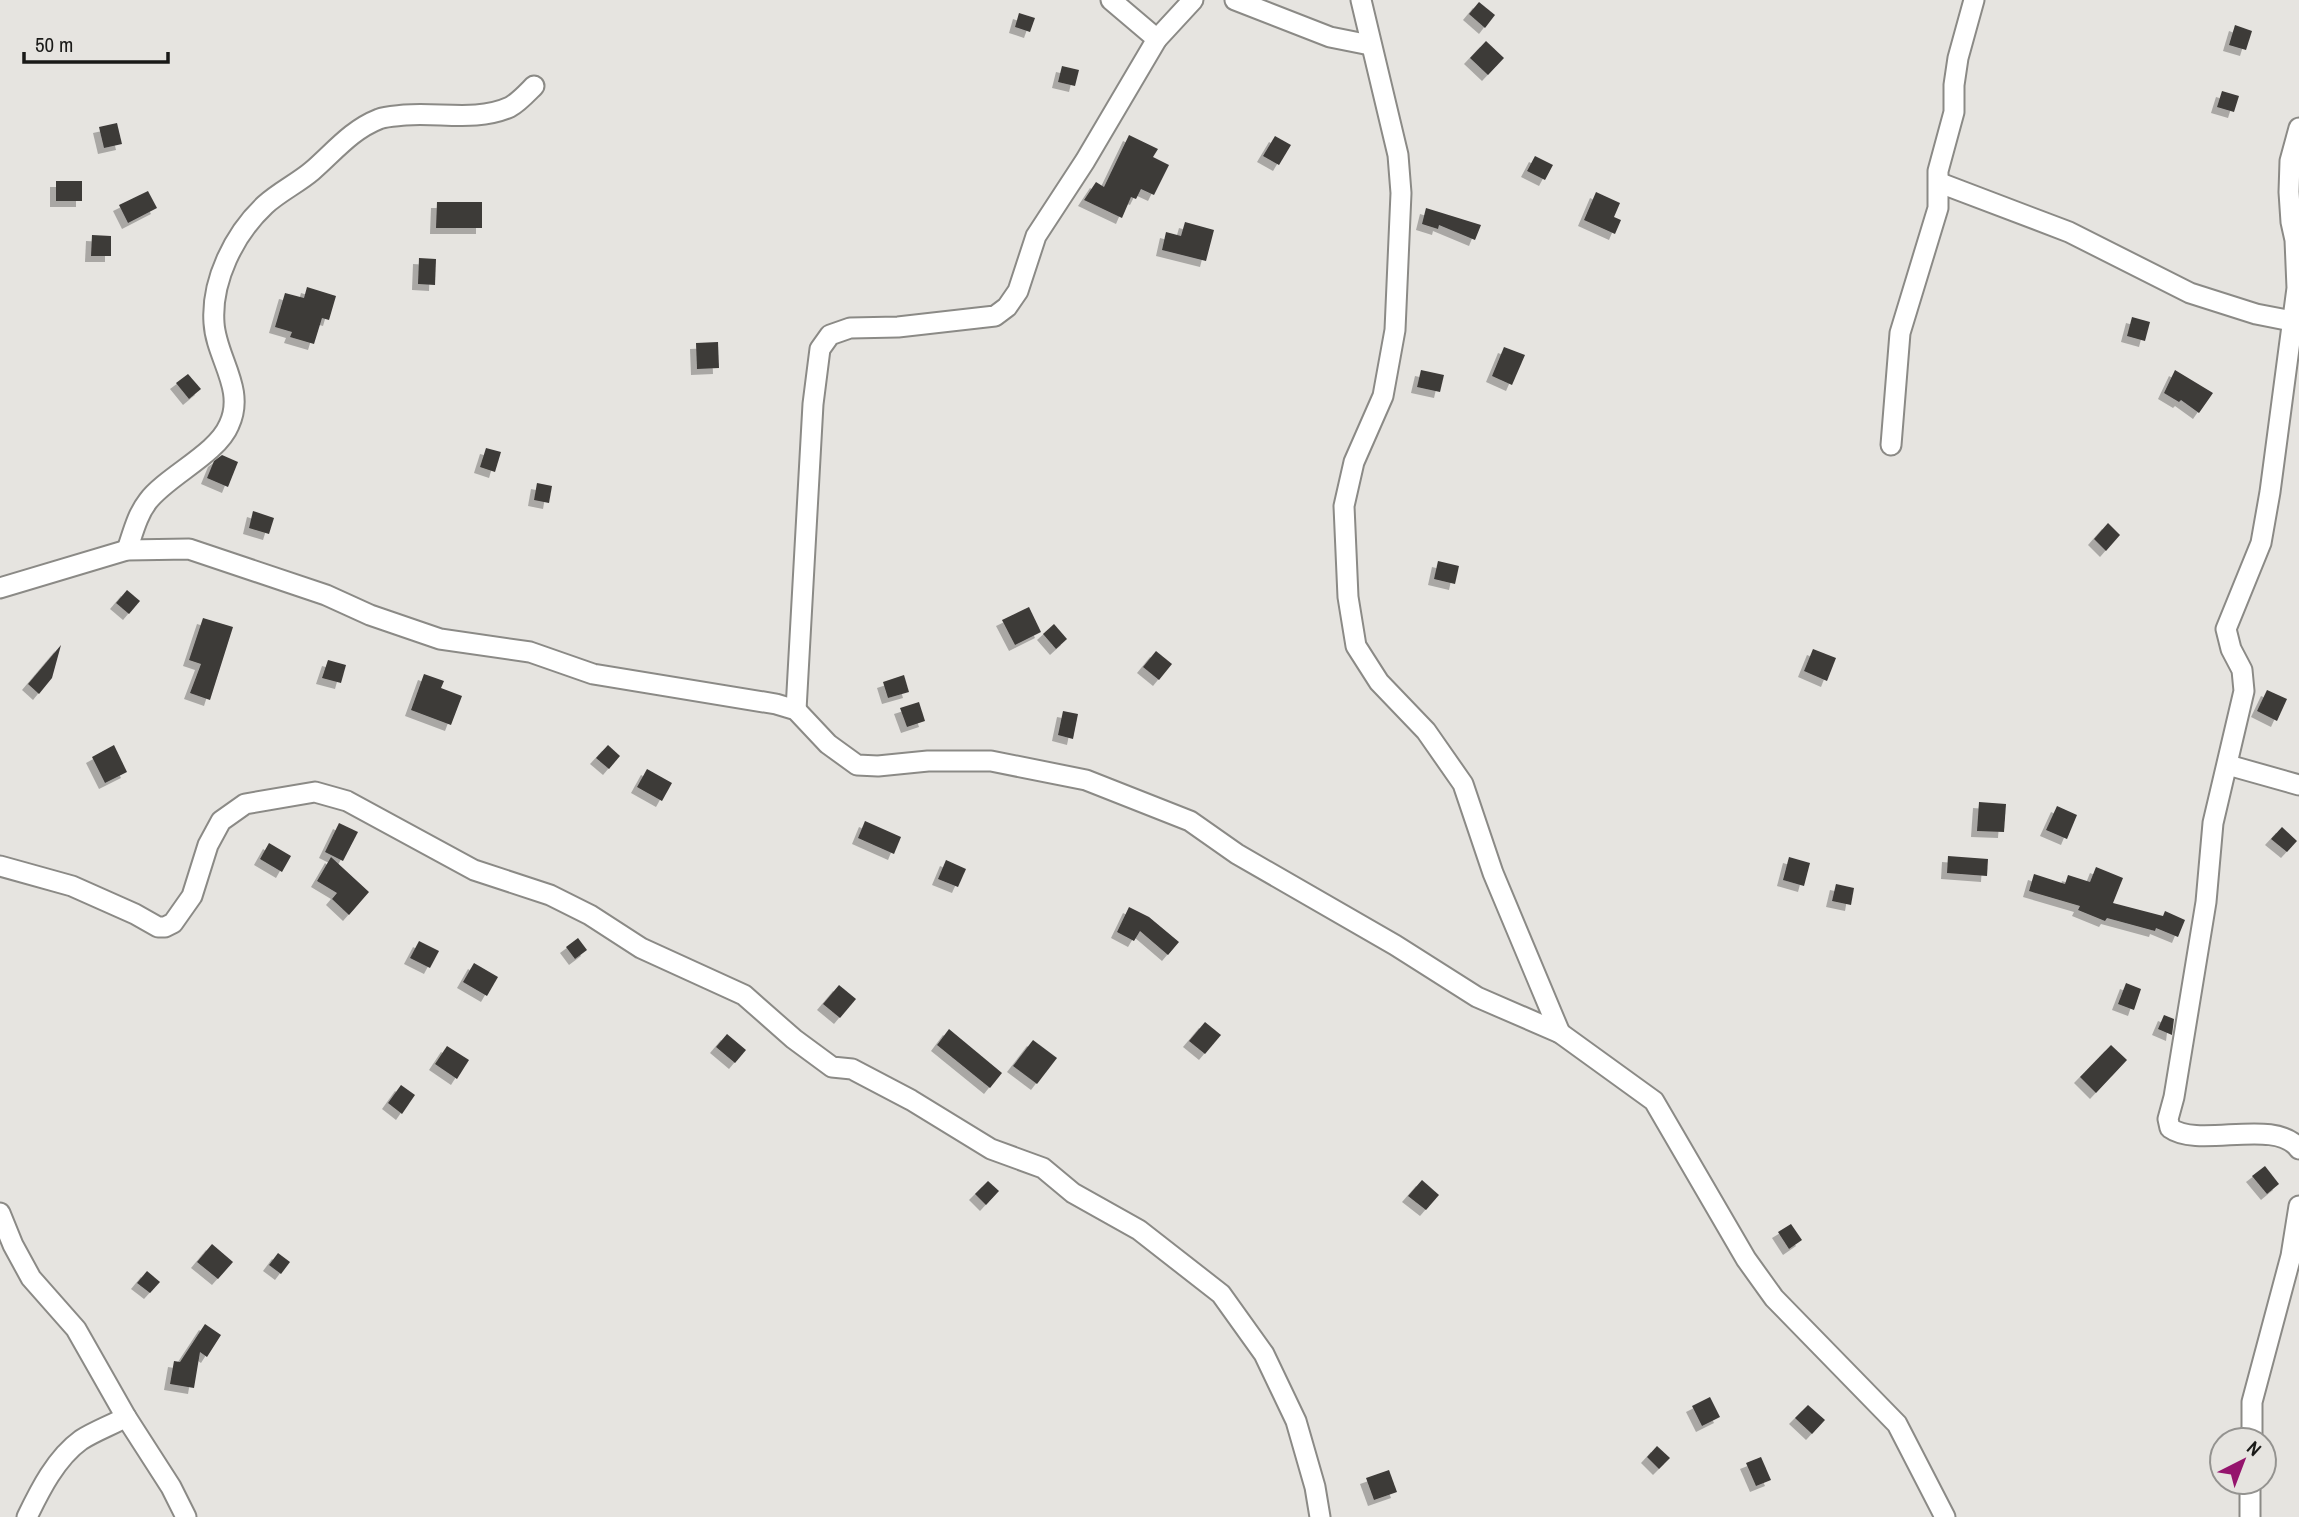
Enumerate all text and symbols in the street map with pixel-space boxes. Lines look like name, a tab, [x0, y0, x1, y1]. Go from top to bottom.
scale bar	[24, 21, 168, 65]
text: 50 m	[35, 30, 73, 59]
north arrow	[2208, 1426, 2278, 1496]
text: N	[2241, 1435, 2267, 1462]

